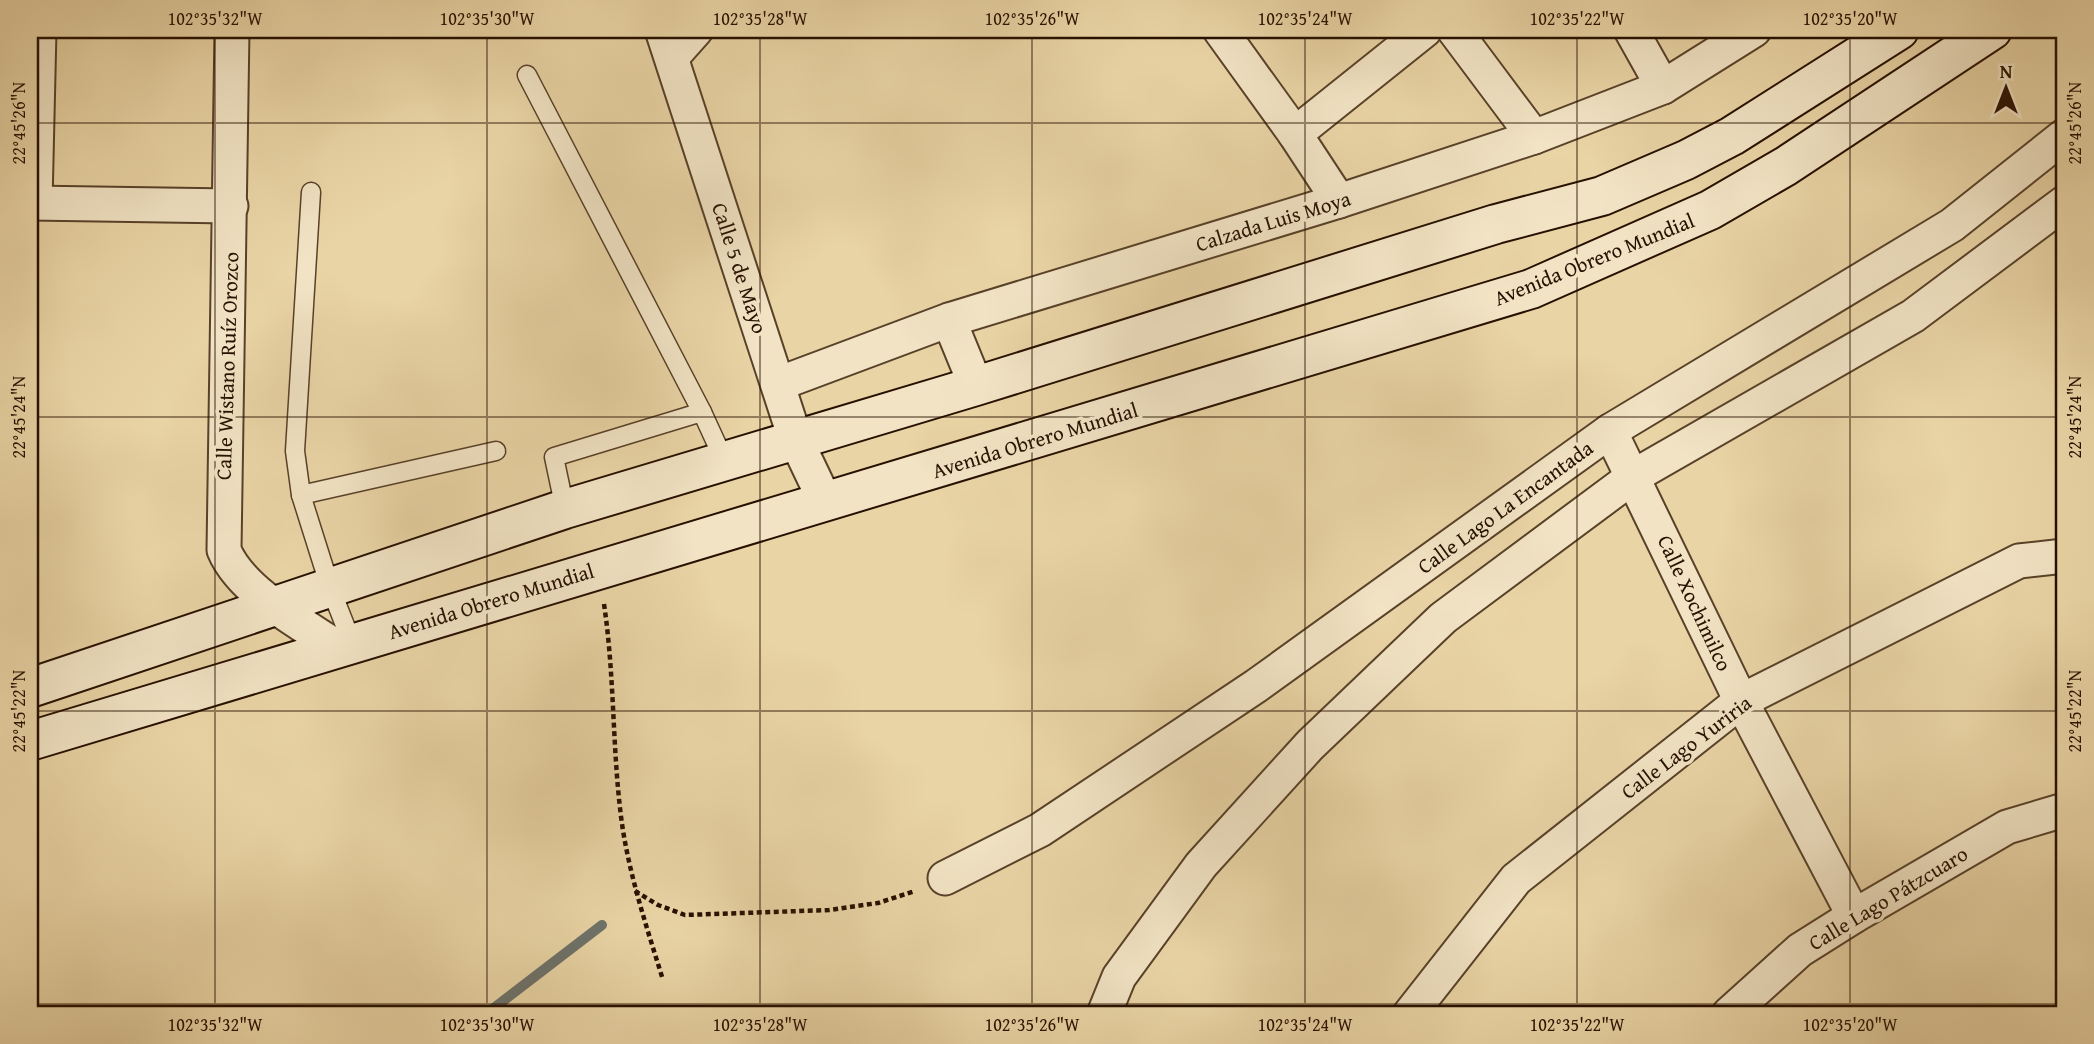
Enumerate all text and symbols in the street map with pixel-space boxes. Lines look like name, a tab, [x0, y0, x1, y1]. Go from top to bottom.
text: 102°35'32"W	[168, 5, 263, 32]
text: 102°35'30"W	[440, 5, 535, 32]
text: 102°35'28"W	[713, 5, 808, 32]
text: 102°35'26"W	[985, 5, 1080, 32]
text: 102°35'24"W	[1258, 5, 1353, 32]
text: 102°35'22"W	[1530, 5, 1625, 32]
text: 102°35'20"W	[1803, 5, 1898, 32]
north arrow	[1972, 52, 2042, 122]
text: N	[2000, 57, 2013, 85]
text: 22°45'26"N	[5, 81, 32, 164]
text: 22°45'26"N	[2061, 81, 2088, 164]
street label: Calzada Luis Moya	[1192, 183, 1354, 259]
street label: Calle 5 de Mayo	[704, 199, 776, 337]
street label: Avenida Obrero Mundial	[1489, 205, 1699, 313]
street label: Calle Wistano Ruíz Orozco	[208, 251, 246, 481]
text: 22°45'24"N	[5, 375, 32, 458]
text: 22°45'24"N	[2061, 375, 2088, 458]
street label: Avenida Obrero Mundial	[928, 394, 1142, 486]
street label: Calle Lago La Encantada	[1411, 433, 1599, 581]
street label: Calle Xochimilco	[1650, 530, 1740, 676]
street label: Avenida Obrero Mundial	[384, 555, 598, 647]
text: 22°45'22"N	[5, 669, 32, 752]
text: 22°45'22"N	[2061, 669, 2088, 752]
street label: Calle Lago Yuriria	[1614, 687, 1758, 806]
street label: Calle Lago Pátzcuaro	[1802, 838, 1974, 958]
text: 102°35'32"W	[168, 1011, 263, 1038]
text: 102°35'30"W	[440, 1011, 535, 1038]
text: 102°35'28"W	[713, 1011, 808, 1038]
text: 102°35'26"W	[985, 1011, 1080, 1038]
text: 102°35'24"W	[1258, 1011, 1353, 1038]
text: 102°35'22"W	[1530, 1011, 1625, 1038]
text: 102°35'20"W	[1803, 1011, 1898, 1038]

